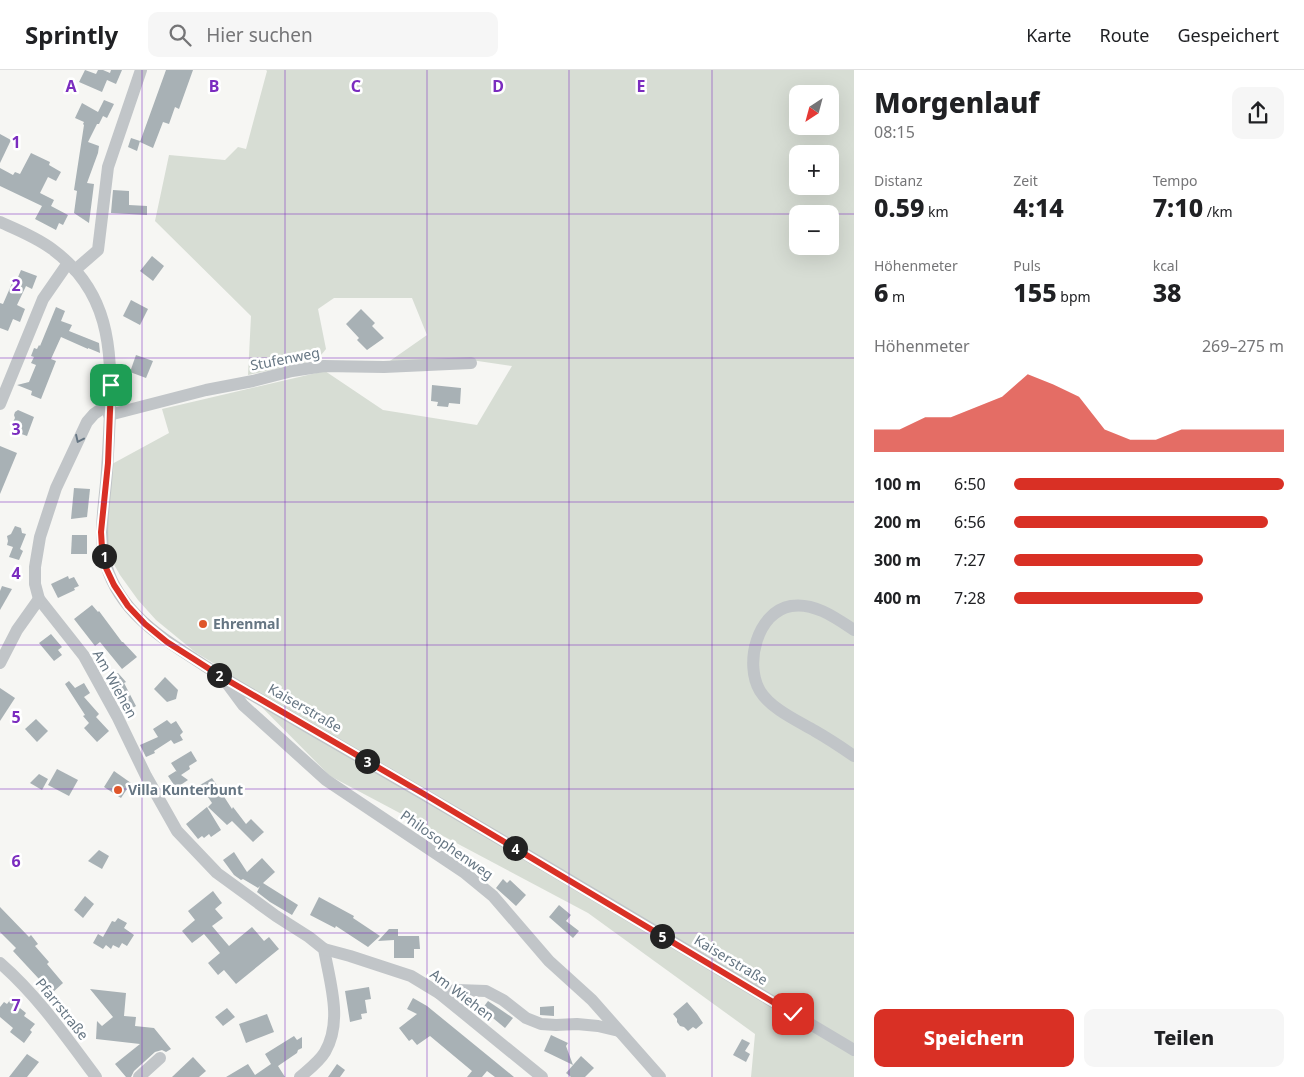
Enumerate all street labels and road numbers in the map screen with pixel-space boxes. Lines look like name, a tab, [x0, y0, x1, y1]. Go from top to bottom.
street label: Stufenweg	[249, 342, 321, 375]
street label: Am Wiehen	[89, 646, 142, 721]
street label: Kaiserstraße	[265, 679, 346, 736]
street label: Philosophenweg	[397, 805, 498, 884]
street label: Kaiserstraße	[691, 930, 772, 989]
street label: Am Wiehen	[426, 964, 498, 1025]
street label: Pfarrstraße	[32, 974, 93, 1044]

